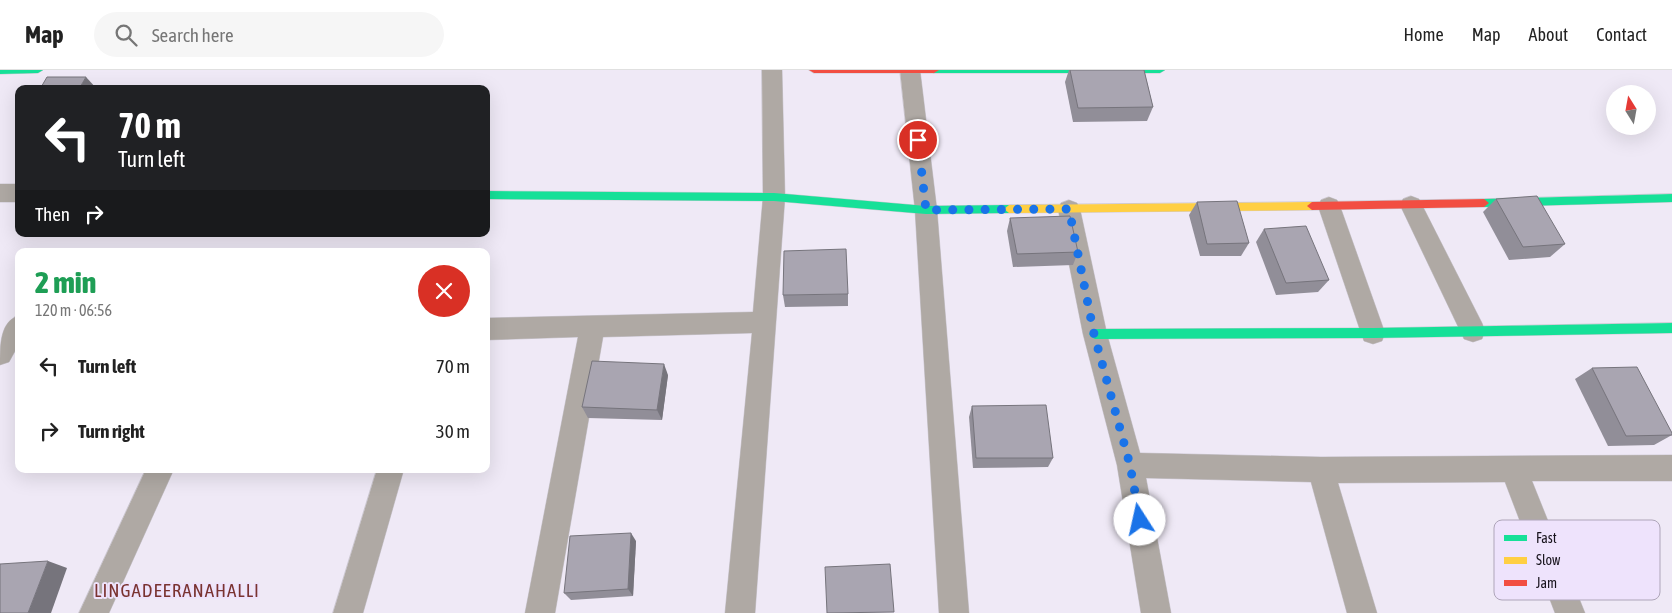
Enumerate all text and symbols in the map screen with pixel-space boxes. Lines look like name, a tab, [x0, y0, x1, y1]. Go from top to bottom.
search box	[94, 12, 444, 57]
text: Map	[25, 21, 64, 48]
icon: search	[112, 21, 140, 49]
text: Search here	[152, 24, 234, 46]
text: Home	[1404, 24, 1444, 45]
text: Map	[1472, 24, 1501, 45]
text: About	[1529, 24, 1568, 45]
text: Contact	[1596, 24, 1647, 45]
north arrow	[1606, 85, 1656, 135]
map controls	[1606, 85, 1656, 135]
icon: left	[35, 105, 100, 170]
text: 70 m	[118, 105, 181, 145]
pin	[897, 119, 939, 161]
icon: arrive	[904, 126, 932, 154]
text: Turn left	[118, 146, 185, 172]
icon: right	[80, 200, 108, 228]
text: Then	[35, 203, 70, 225]
text: 2 min	[35, 265, 96, 299]
button: close	[418, 265, 470, 317]
text: 120 m · 06:56	[35, 301, 112, 319]
icon: left	[35, 352, 63, 380]
text: Turn left	[78, 355, 136, 377]
text: 70 m	[436, 355, 470, 377]
icon: right	[35, 417, 63, 445]
text: Turn right	[78, 420, 145, 442]
text: 30 m	[436, 420, 470, 442]
position arrow	[1113, 493, 1165, 545]
legend	[1494, 520, 1660, 600]
text: Fast	[1536, 530, 1557, 546]
text: Slow	[1536, 552, 1561, 568]
text: Jam	[1536, 575, 1557, 591]
district label: LINGADEERANAHALLI	[94, 579, 260, 601]

